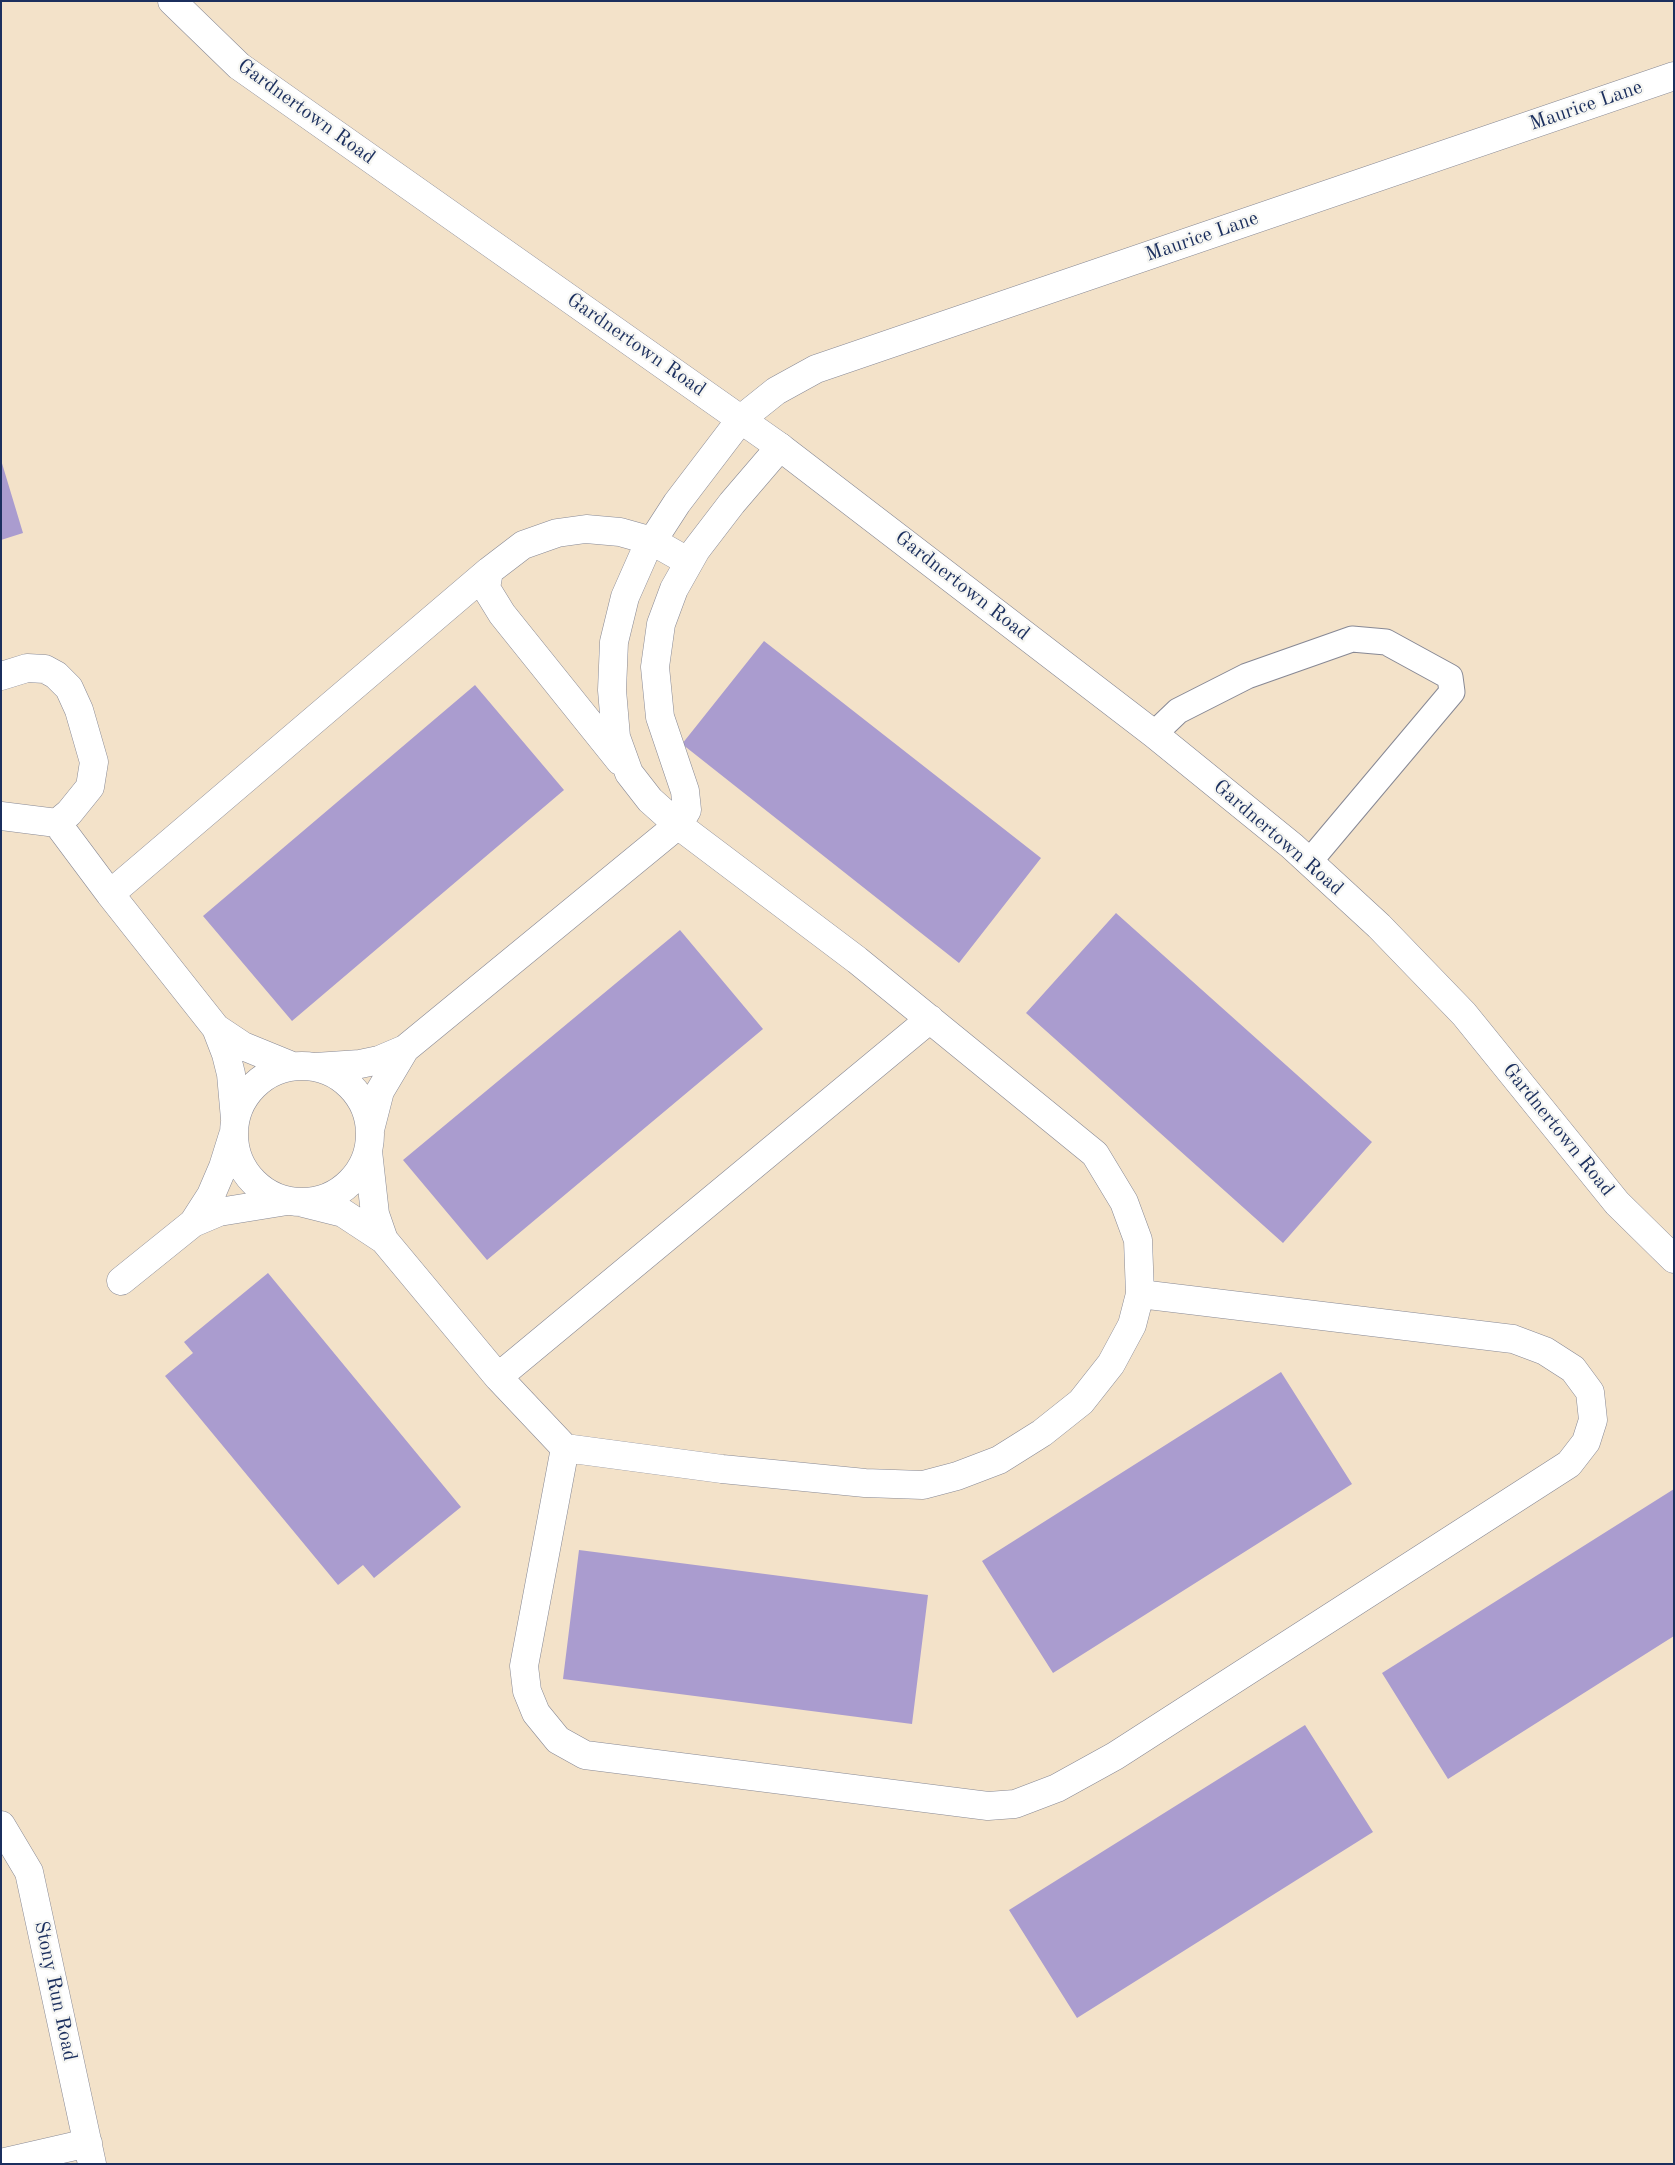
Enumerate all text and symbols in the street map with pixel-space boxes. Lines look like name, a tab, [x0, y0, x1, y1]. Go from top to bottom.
street label: Gardnertown Road	[233, 54, 379, 170]
street label: Maurice Lane	[1526, 75, 1646, 137]
street label: Maurice Lane	[1142, 206, 1262, 268]
street label: Gardnertown Road	[562, 288, 710, 402]
street label: Gardnertown Road	[890, 526, 1034, 646]
street label: Gardnertown Road	[1208, 775, 1348, 901]
street label: Gardnertown Road	[1497, 1059, 1619, 1201]
street label: Stony Run Road	[28, 1919, 82, 2063]

